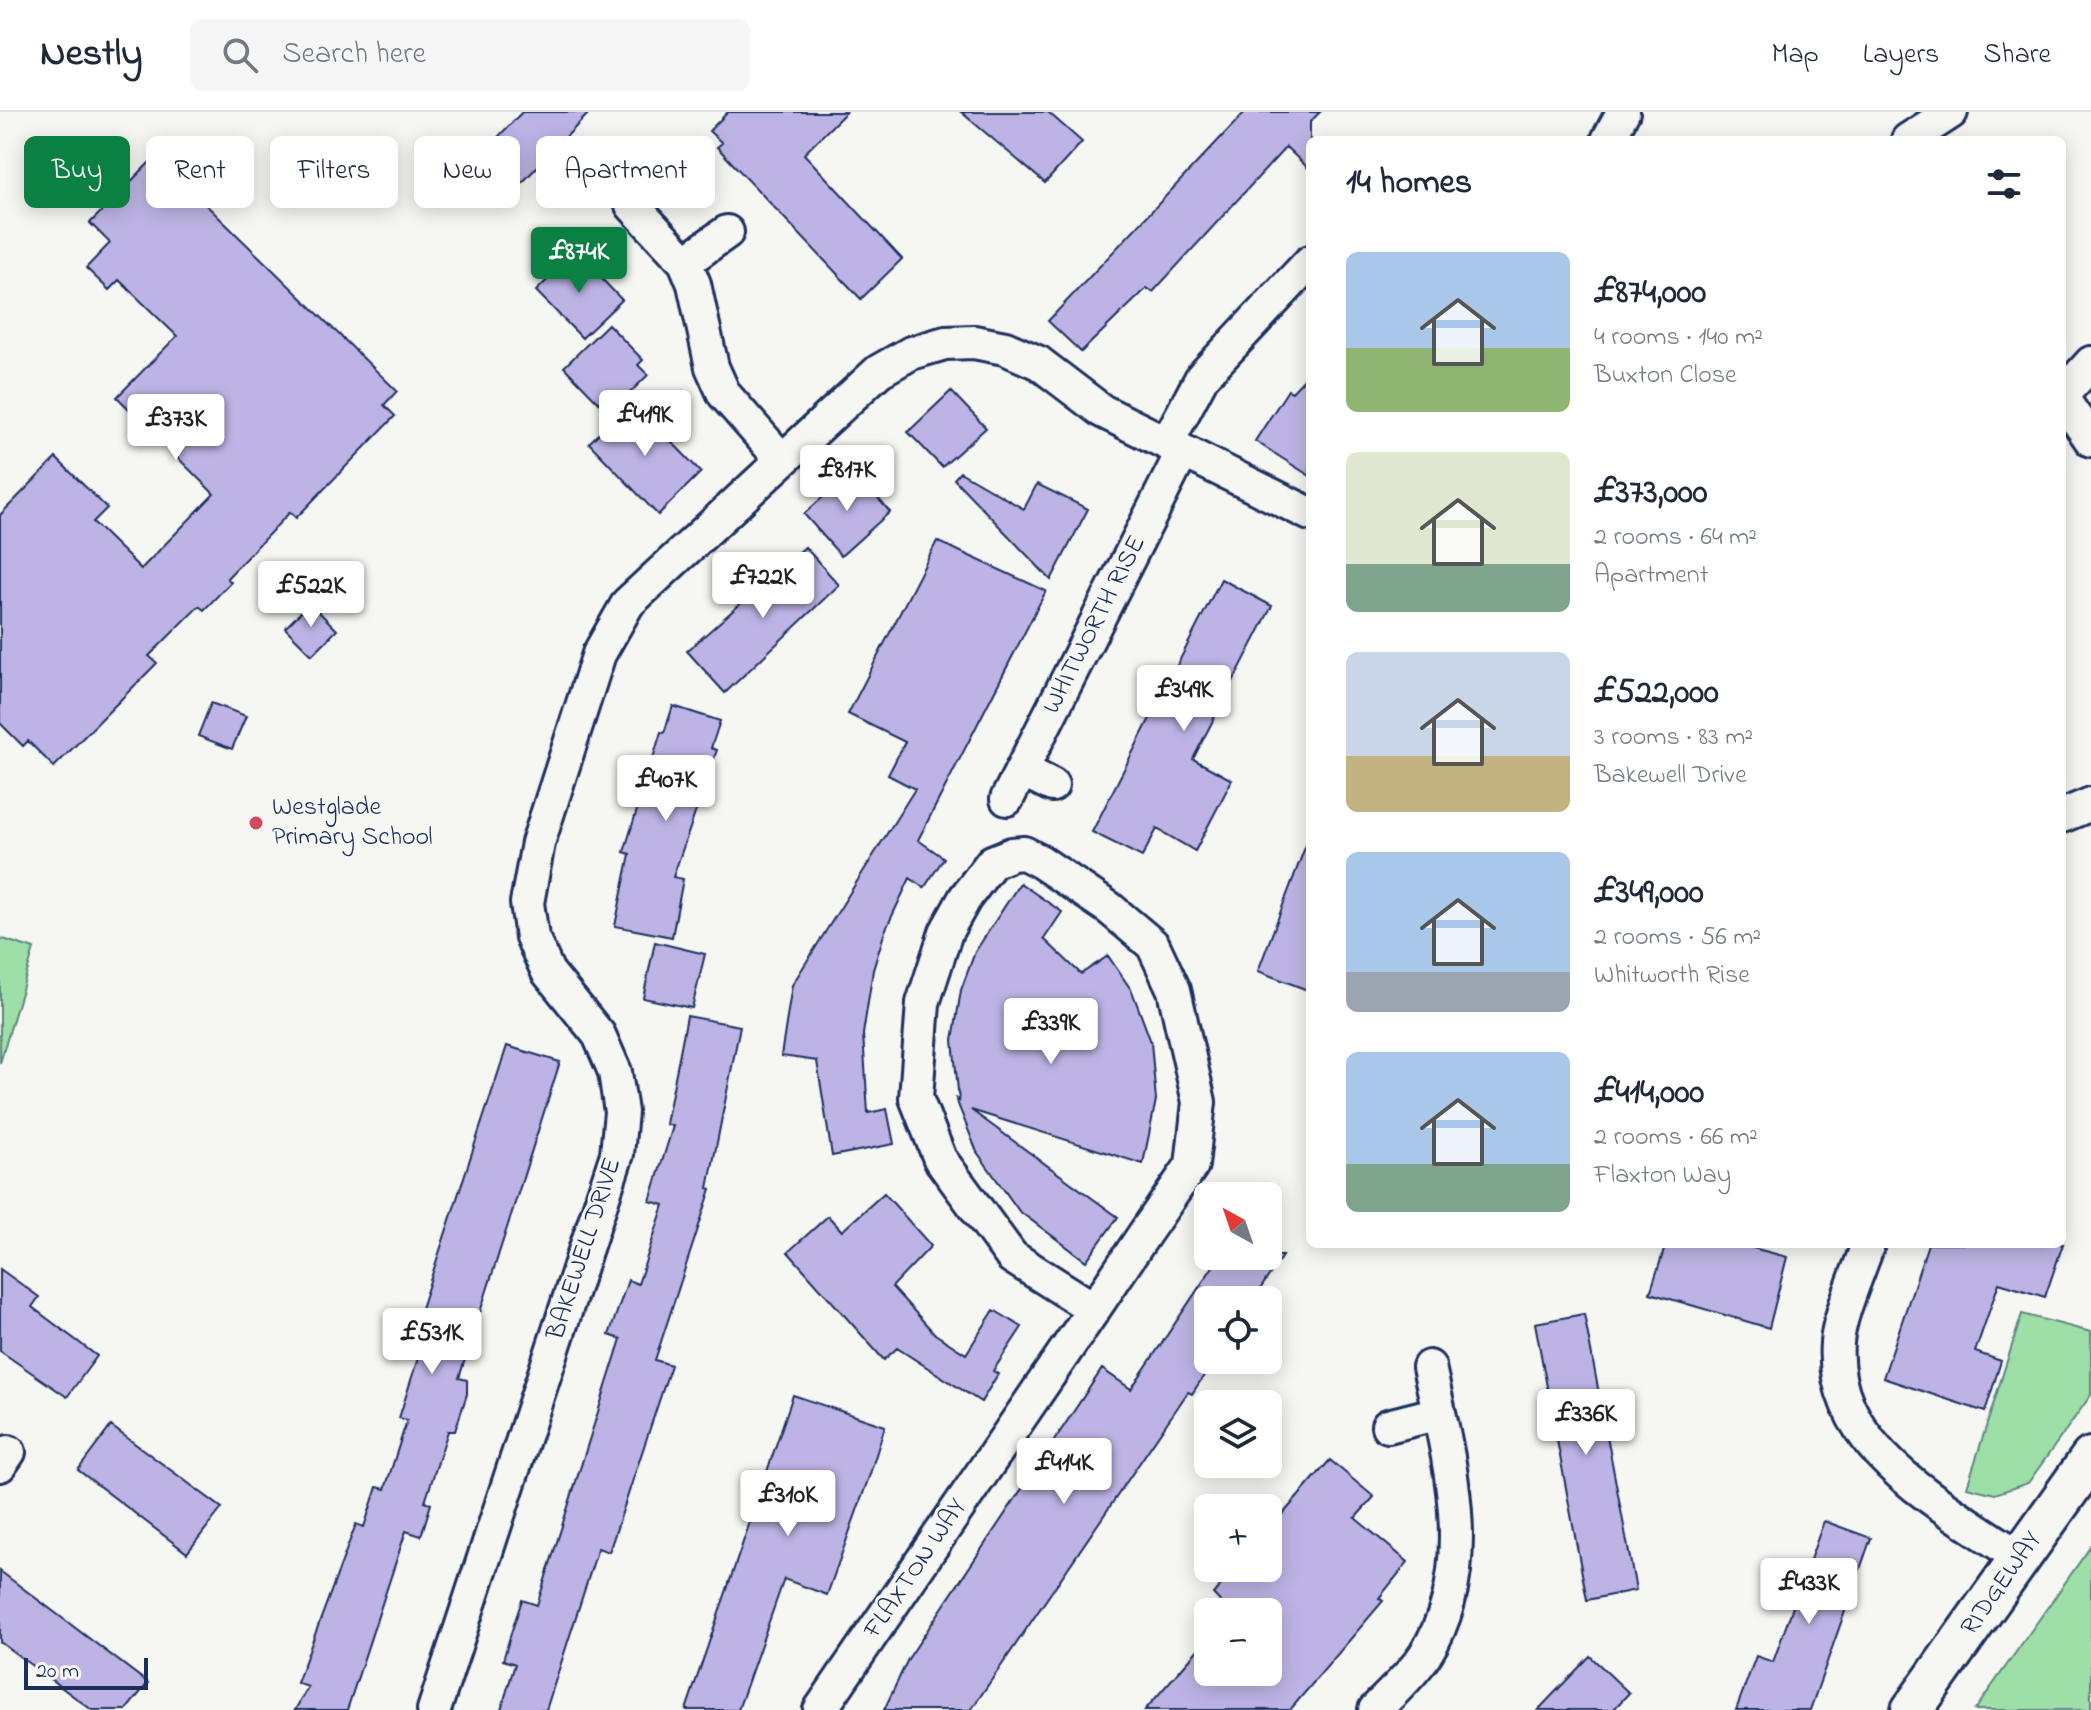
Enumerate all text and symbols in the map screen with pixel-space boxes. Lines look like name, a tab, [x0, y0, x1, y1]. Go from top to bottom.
search box	[190, 19, 750, 91]
text: Nestly	[40, 27, 142, 83]
icon: search	[218, 33, 262, 77]
text: Search here	[282, 33, 426, 77]
text: Map	[1771, 35, 1819, 76]
text: Layers	[1863, 35, 1939, 76]
text: Share	[1983, 35, 2051, 76]
chip: Buy	[24, 136, 130, 208]
chip: Rent	[146, 136, 254, 208]
chip: Filters	[270, 136, 398, 208]
chip: New	[414, 136, 520, 208]
chip: Apartment	[536, 136, 715, 208]
text: 14 homes	[1346, 159, 1472, 209]
icon: filters	[1982, 162, 2026, 206]
pin: £874K	[523, 227, 635, 295]
text: £874K	[549, 234, 609, 272]
text: £874,000	[1594, 269, 1706, 319]
icon: home	[1410, 284, 1506, 380]
text: 4 rooms · 140 m²	[1594, 319, 1763, 357]
text: Buxton Close	[1594, 357, 1737, 395]
pin: £419K	[589, 390, 701, 458]
pin: £373K	[120, 394, 232, 462]
text: £419K	[617, 397, 673, 435]
text: £373K	[145, 401, 207, 439]
pin: £817K	[791, 445, 903, 513]
text: £817K	[818, 452, 876, 490]
text: £373,000	[1594, 469, 1707, 519]
icon: home	[1410, 484, 1506, 580]
text: 2 rooms · 64 m²	[1594, 519, 1757, 557]
street label: WHITWORTH RISE	[1034, 529, 1156, 721]
pin: £722K	[707, 552, 819, 620]
text: Apartment	[1594, 557, 1708, 595]
text: £722K	[730, 559, 796, 597]
pin: £522K	[255, 561, 367, 629]
text: £522K	[276, 568, 346, 606]
pin: £349K	[1128, 665, 1240, 733]
text: £522,000	[1594, 669, 1719, 719]
text: £349K	[1155, 672, 1213, 710]
icon: home	[1410, 684, 1506, 780]
text: 3 rooms · 83 m²	[1594, 719, 1753, 757]
pin: £407K	[610, 755, 722, 823]
text: Bakewell Drive	[1594, 757, 1747, 795]
text: £407K	[635, 762, 697, 800]
place label: Westglade Primary School	[272, 789, 433, 857]
marker: Westglade Primary School	[247, 814, 265, 832]
text: £349,000	[1594, 869, 1704, 919]
icon: home	[1410, 884, 1506, 980]
text: 2 rooms · 56 m²	[1594, 919, 1761, 957]
text: Whitworth Rise	[1594, 957, 1750, 995]
pin: £339K	[995, 998, 1107, 1066]
text: £339K	[1022, 1005, 1080, 1043]
text: £414,000	[1594, 1069, 1704, 1119]
icon: home	[1410, 1084, 1506, 1180]
text: 2 rooms · 66 m²	[1594, 1119, 1758, 1157]
street label: BAKEWELL DRIVE	[537, 1153, 632, 1346]
text: Flaxton Way	[1594, 1157, 1731, 1195]
north arrow	[1194, 1182, 1282, 1270]
map controls	[1194, 1182, 1282, 1686]
button: locate	[1194, 1286, 1282, 1374]
pin: £531K	[376, 1308, 488, 1376]
text: £531K	[401, 1315, 463, 1353]
pin: £336K	[1530, 1389, 1642, 1457]
button: layers	[1194, 1390, 1282, 1478]
text: £336K	[1555, 1396, 1617, 1434]
pin: £414K	[1008, 1438, 1120, 1506]
text: £414K	[1035, 1445, 1093, 1483]
pin: £310K	[732, 1470, 844, 1538]
text: £310K	[758, 1477, 818, 1515]
street label: FLAXTON WAY	[855, 1491, 977, 1647]
button: +	[1194, 1494, 1282, 1582]
street label: RIDGEWAY	[1952, 1524, 2052, 1644]
pin: £433K	[1753, 1558, 1865, 1626]
text: £433K	[1778, 1565, 1840, 1603]
button: −	[1194, 1598, 1282, 1686]
scale bar	[24, 1654, 148, 1690]
text: 20 m	[36, 1656, 79, 1688]

